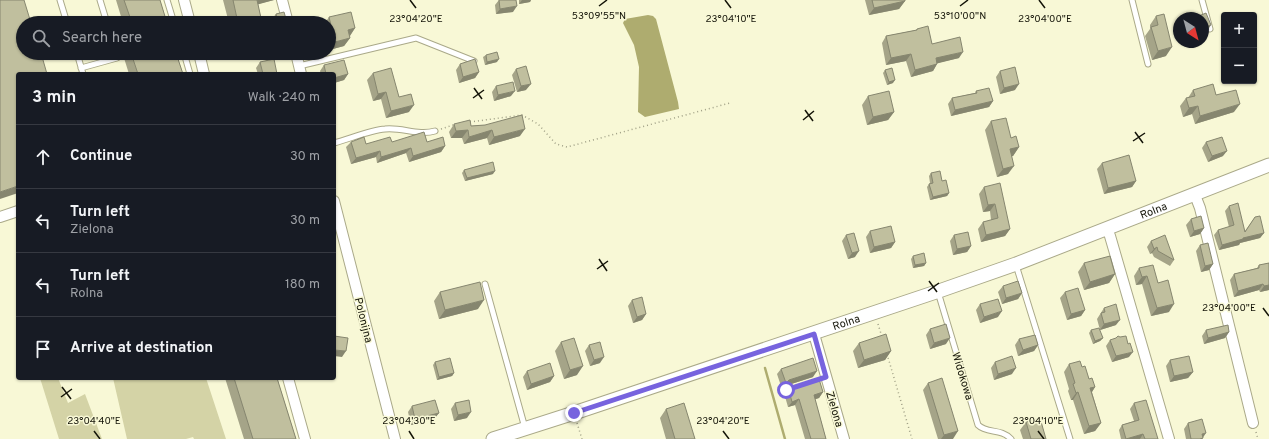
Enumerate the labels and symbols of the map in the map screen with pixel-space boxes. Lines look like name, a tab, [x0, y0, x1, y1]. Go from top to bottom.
text: 53°09'55"N	[572, 10, 626, 23]
text: 53°10'00"N	[934, 10, 986, 23]
north arrow	[1173, 12, 1209, 48]
text: 23°04'20"E	[389, 13, 443, 26]
text: 23°04'10"E	[705, 13, 757, 26]
text: 23°04'00"E	[1018, 13, 1072, 26]
street label: Rolna	[1138, 199, 1170, 223]
street label: Polonijna	[351, 296, 375, 345]
text: 23°04'00"E	[1202, 302, 1256, 315]
street label: Rolna	[831, 312, 862, 334]
street label: Widokowa	[948, 351, 976, 402]
route start	[777, 381, 795, 399]
street label: Zielona	[822, 390, 846, 429]
route end	[565, 404, 583, 422]
text: 23°04'40"E	[67, 415, 121, 428]
text: 23°04'30"E	[382, 415, 436, 428]
text: 23°04'20"E	[696, 415, 750, 428]
text: 23°04'10"E	[1012, 415, 1064, 428]

